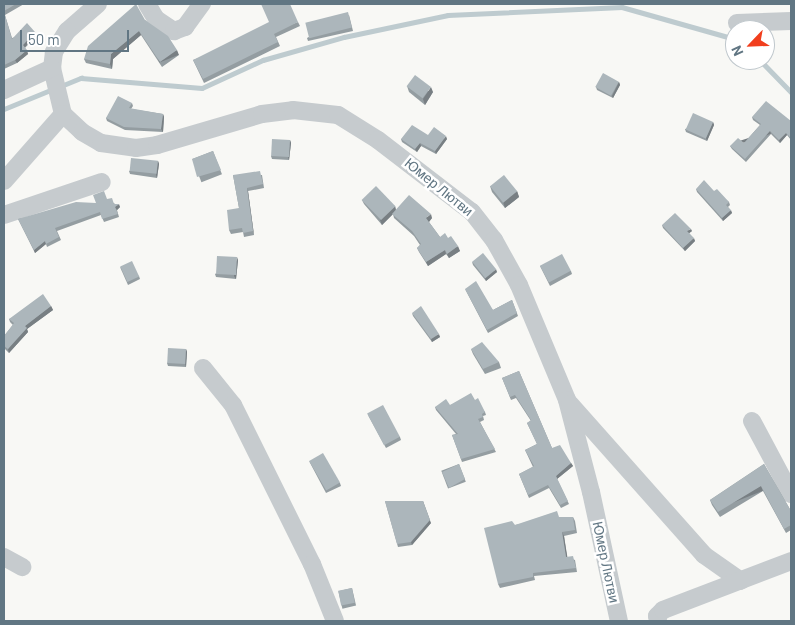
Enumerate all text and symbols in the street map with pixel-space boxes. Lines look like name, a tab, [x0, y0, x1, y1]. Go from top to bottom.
scale bar	[22, 20, 131, 52]
north arrow	[725, 20, 775, 70]
text: 50 m	[28, 30, 60, 48]
text: N	[727, 43, 746, 59]
street label: Юмер Лютви	[401, 154, 477, 220]
street label: Юмер Лютви	[589, 520, 623, 604]

